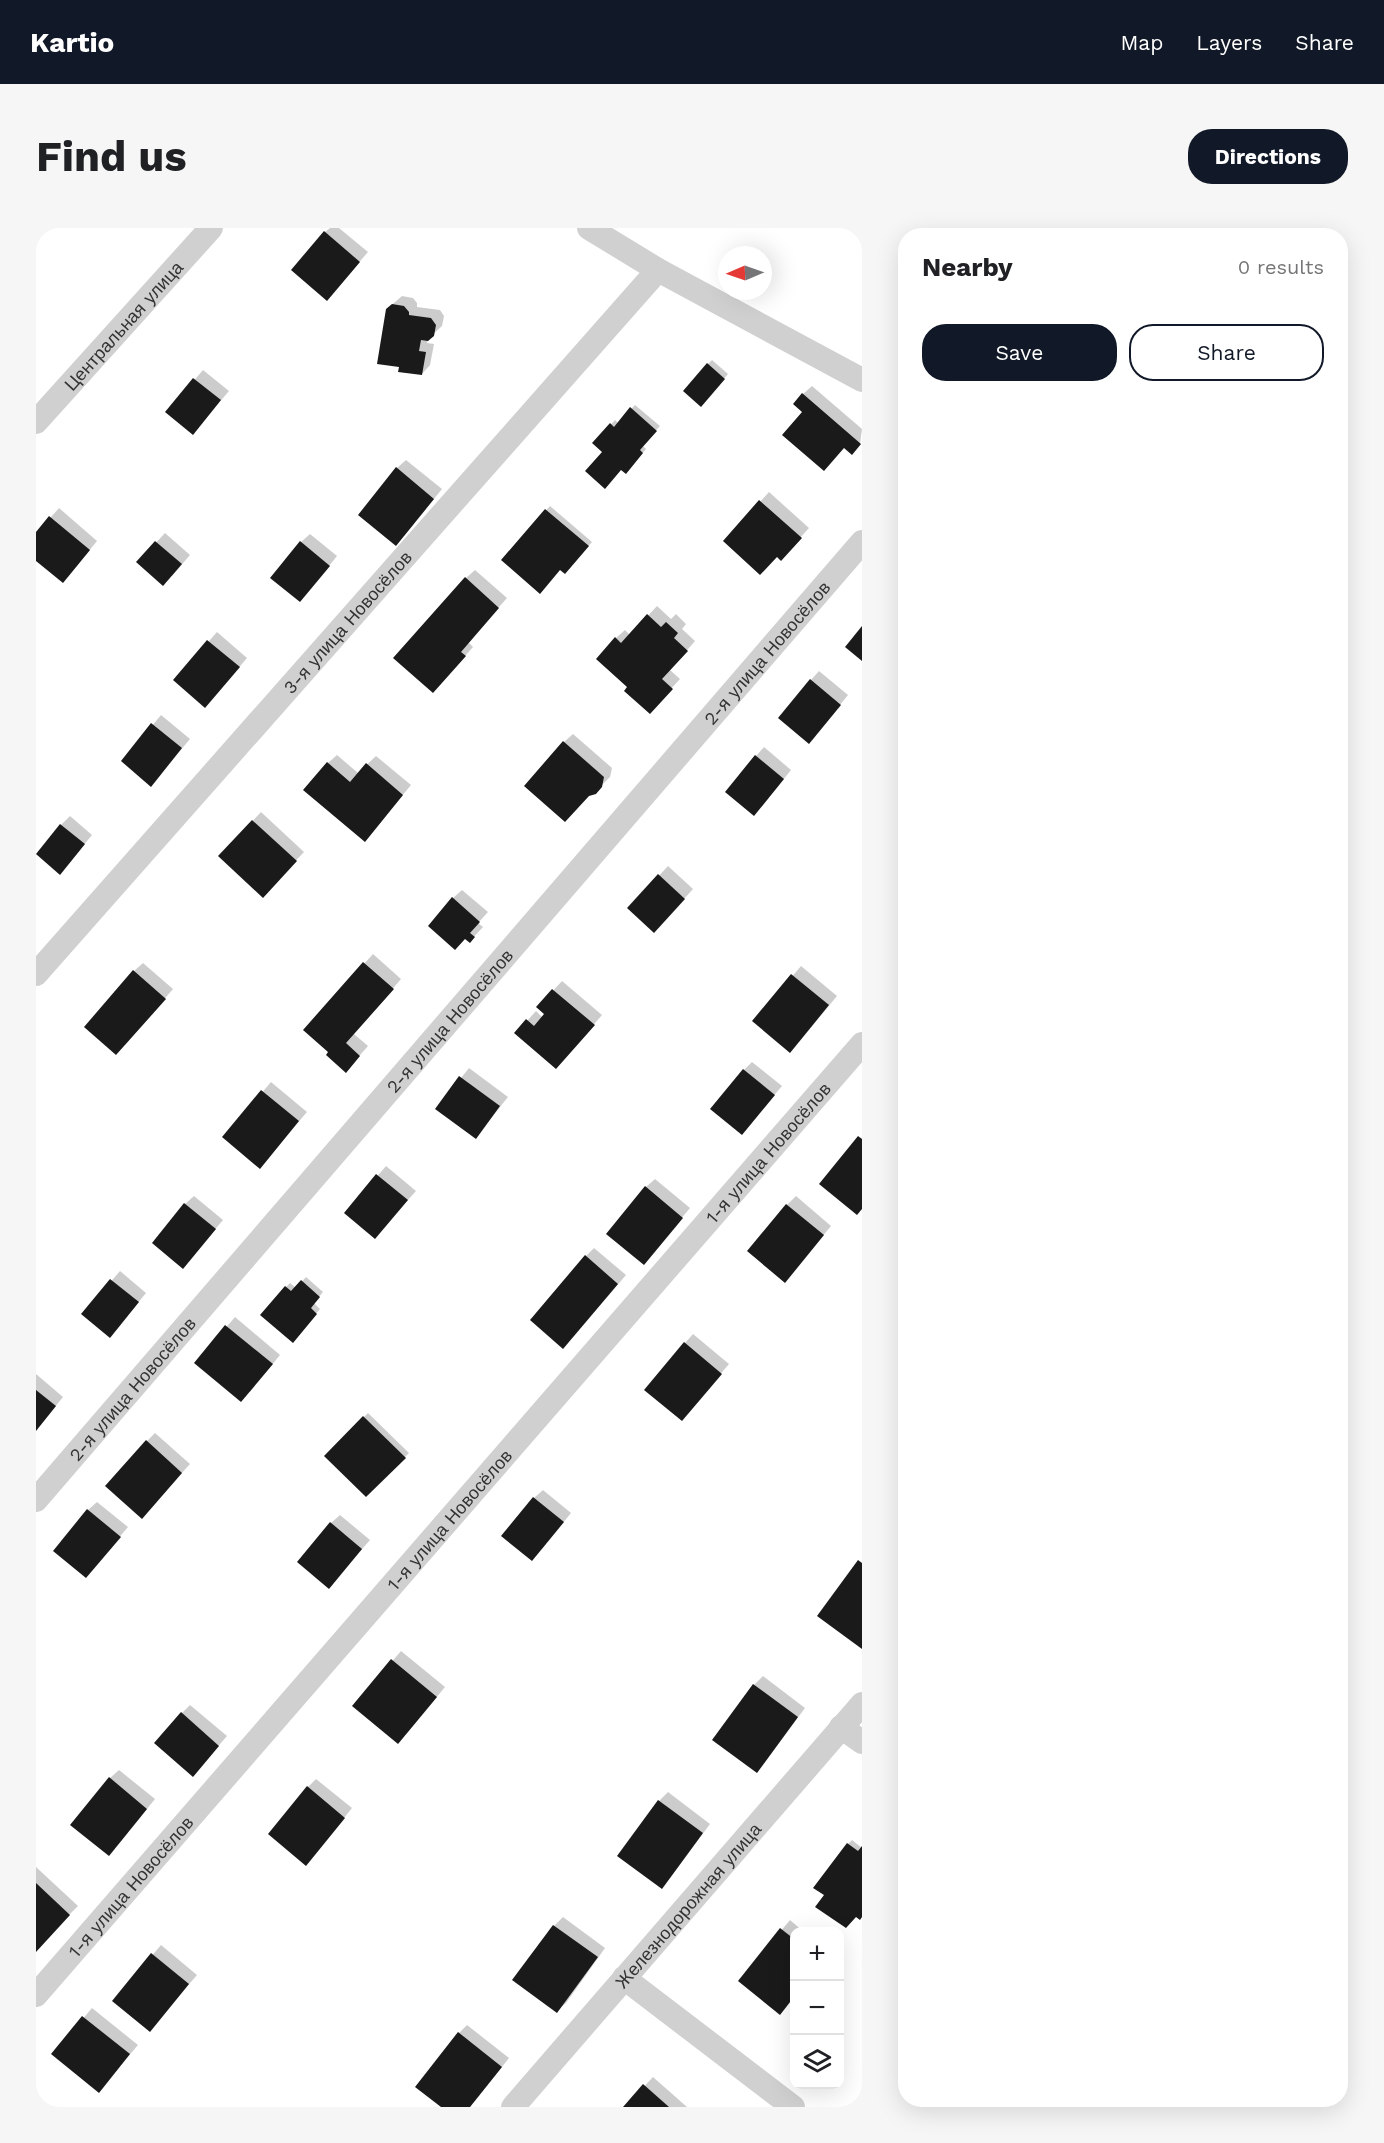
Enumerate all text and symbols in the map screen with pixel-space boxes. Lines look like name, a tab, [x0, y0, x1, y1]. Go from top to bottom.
text: Kartio	[30, 26, 114, 59]
text: Map	[1120, 30, 1163, 55]
text: Layers	[1196, 30, 1262, 55]
text: Share	[1295, 30, 1354, 55]
button: Directions	[1188, 129, 1348, 184]
text: Find us	[36, 132, 187, 181]
north arrow	[718, 246, 772, 300]
text: Nearby	[922, 252, 1013, 282]
text: 0 results	[1238, 255, 1324, 279]
street label: Центральная улица	[59, 256, 187, 394]
button: Save	[922, 324, 1117, 381]
button: Share	[1129, 324, 1324, 381]
street label: 3-я улица Новосёлов	[279, 546, 416, 697]
street label: 2-я улица Новосёлов	[699, 577, 834, 729]
street label: 2-я улица Новосёлов	[382, 945, 517, 1097]
street label: 1-я улица Новосёлов	[701, 1078, 835, 1227]
street label: 2-я улица Новосёлов	[64, 1313, 200, 1465]
street label: 1-я улица Новосёлов	[382, 1445, 516, 1594]
street label: 1-я улица Новосёлов	[64, 1812, 197, 1961]
street label: Железнодорожная улица	[611, 1818, 766, 1992]
map controls	[790, 1927, 844, 2089]
button: +	[790, 1927, 844, 1981]
button: −	[790, 1981, 844, 2035]
button: layers	[790, 2035, 844, 2089]

